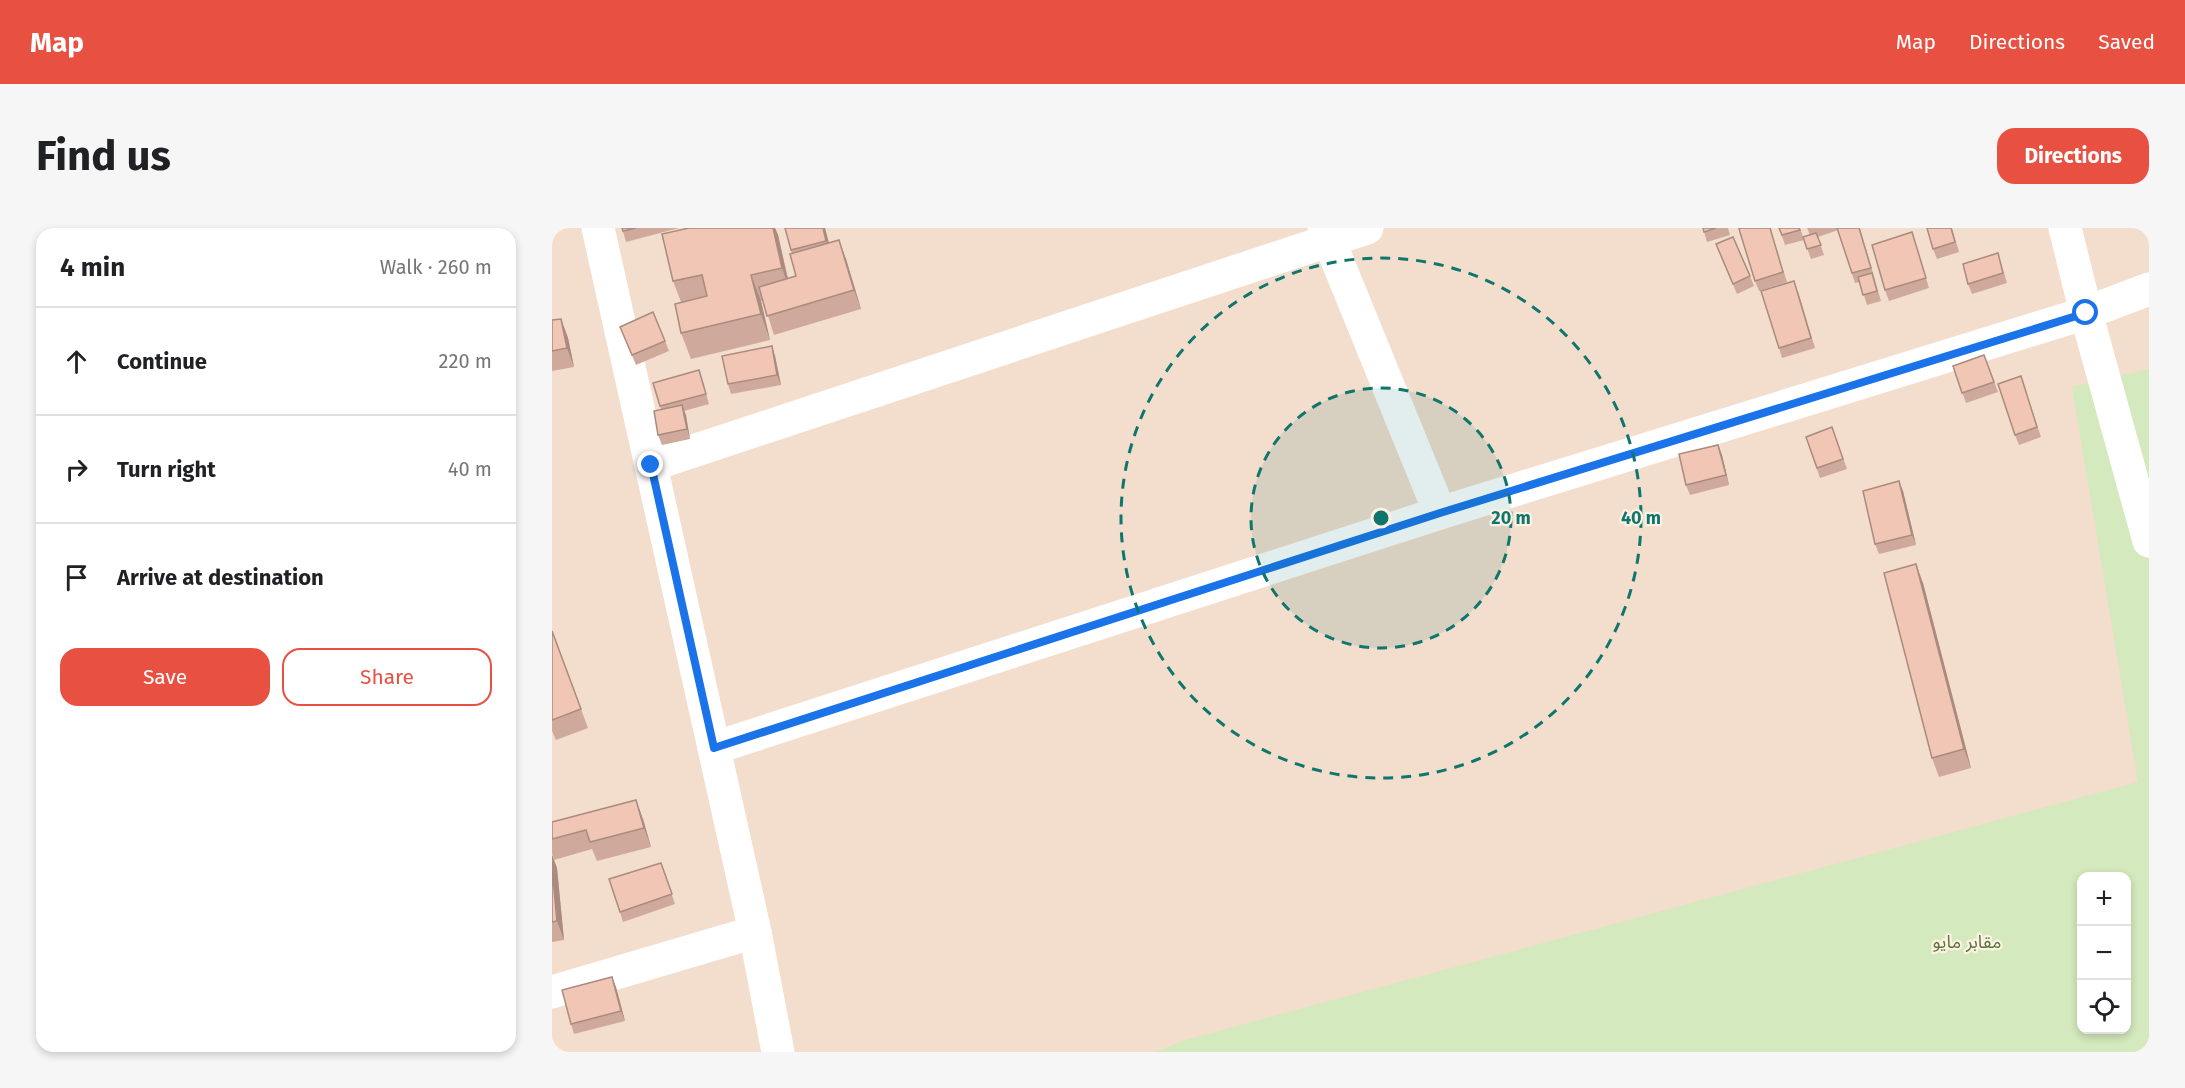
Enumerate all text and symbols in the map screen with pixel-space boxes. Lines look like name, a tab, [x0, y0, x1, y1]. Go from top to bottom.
text: Map	[30, 26, 84, 59]
text: Map	[1896, 29, 1936, 55]
text: Directions	[1969, 29, 2065, 55]
text: Saved	[2098, 29, 2155, 55]
button: Directions	[1997, 128, 2149, 184]
text: Find us	[36, 131, 171, 181]
text: 4 min	[60, 252, 125, 283]
text: Walk · 260 m	[380, 255, 492, 279]
route start	[2072, 299, 2098, 325]
icon: ahead	[60, 345, 93, 378]
text: Continue	[117, 348, 207, 375]
text: 220 m	[439, 349, 492, 373]
route end	[637, 451, 663, 477]
icon: right	[60, 453, 93, 486]
text: Turn right	[117, 456, 216, 483]
text: 40 m	[448, 457, 492, 481]
text: 20 m	[1491, 507, 1531, 529]
text: 40 m	[1621, 507, 1661, 529]
centre of rings	[1371, 508, 1391, 528]
icon: arrive	[60, 561, 93, 594]
text: Arrive at destination	[117, 564, 324, 591]
button: Save	[60, 648, 270, 706]
button: Share	[282, 648, 492, 706]
map controls	[2077, 872, 2131, 1034]
button: +	[2077, 872, 2131, 926]
button: −	[2077, 926, 2131, 980]
park label: مقابر مايو	[1933, 931, 2001, 953]
button: locate	[2077, 980, 2131, 1034]

